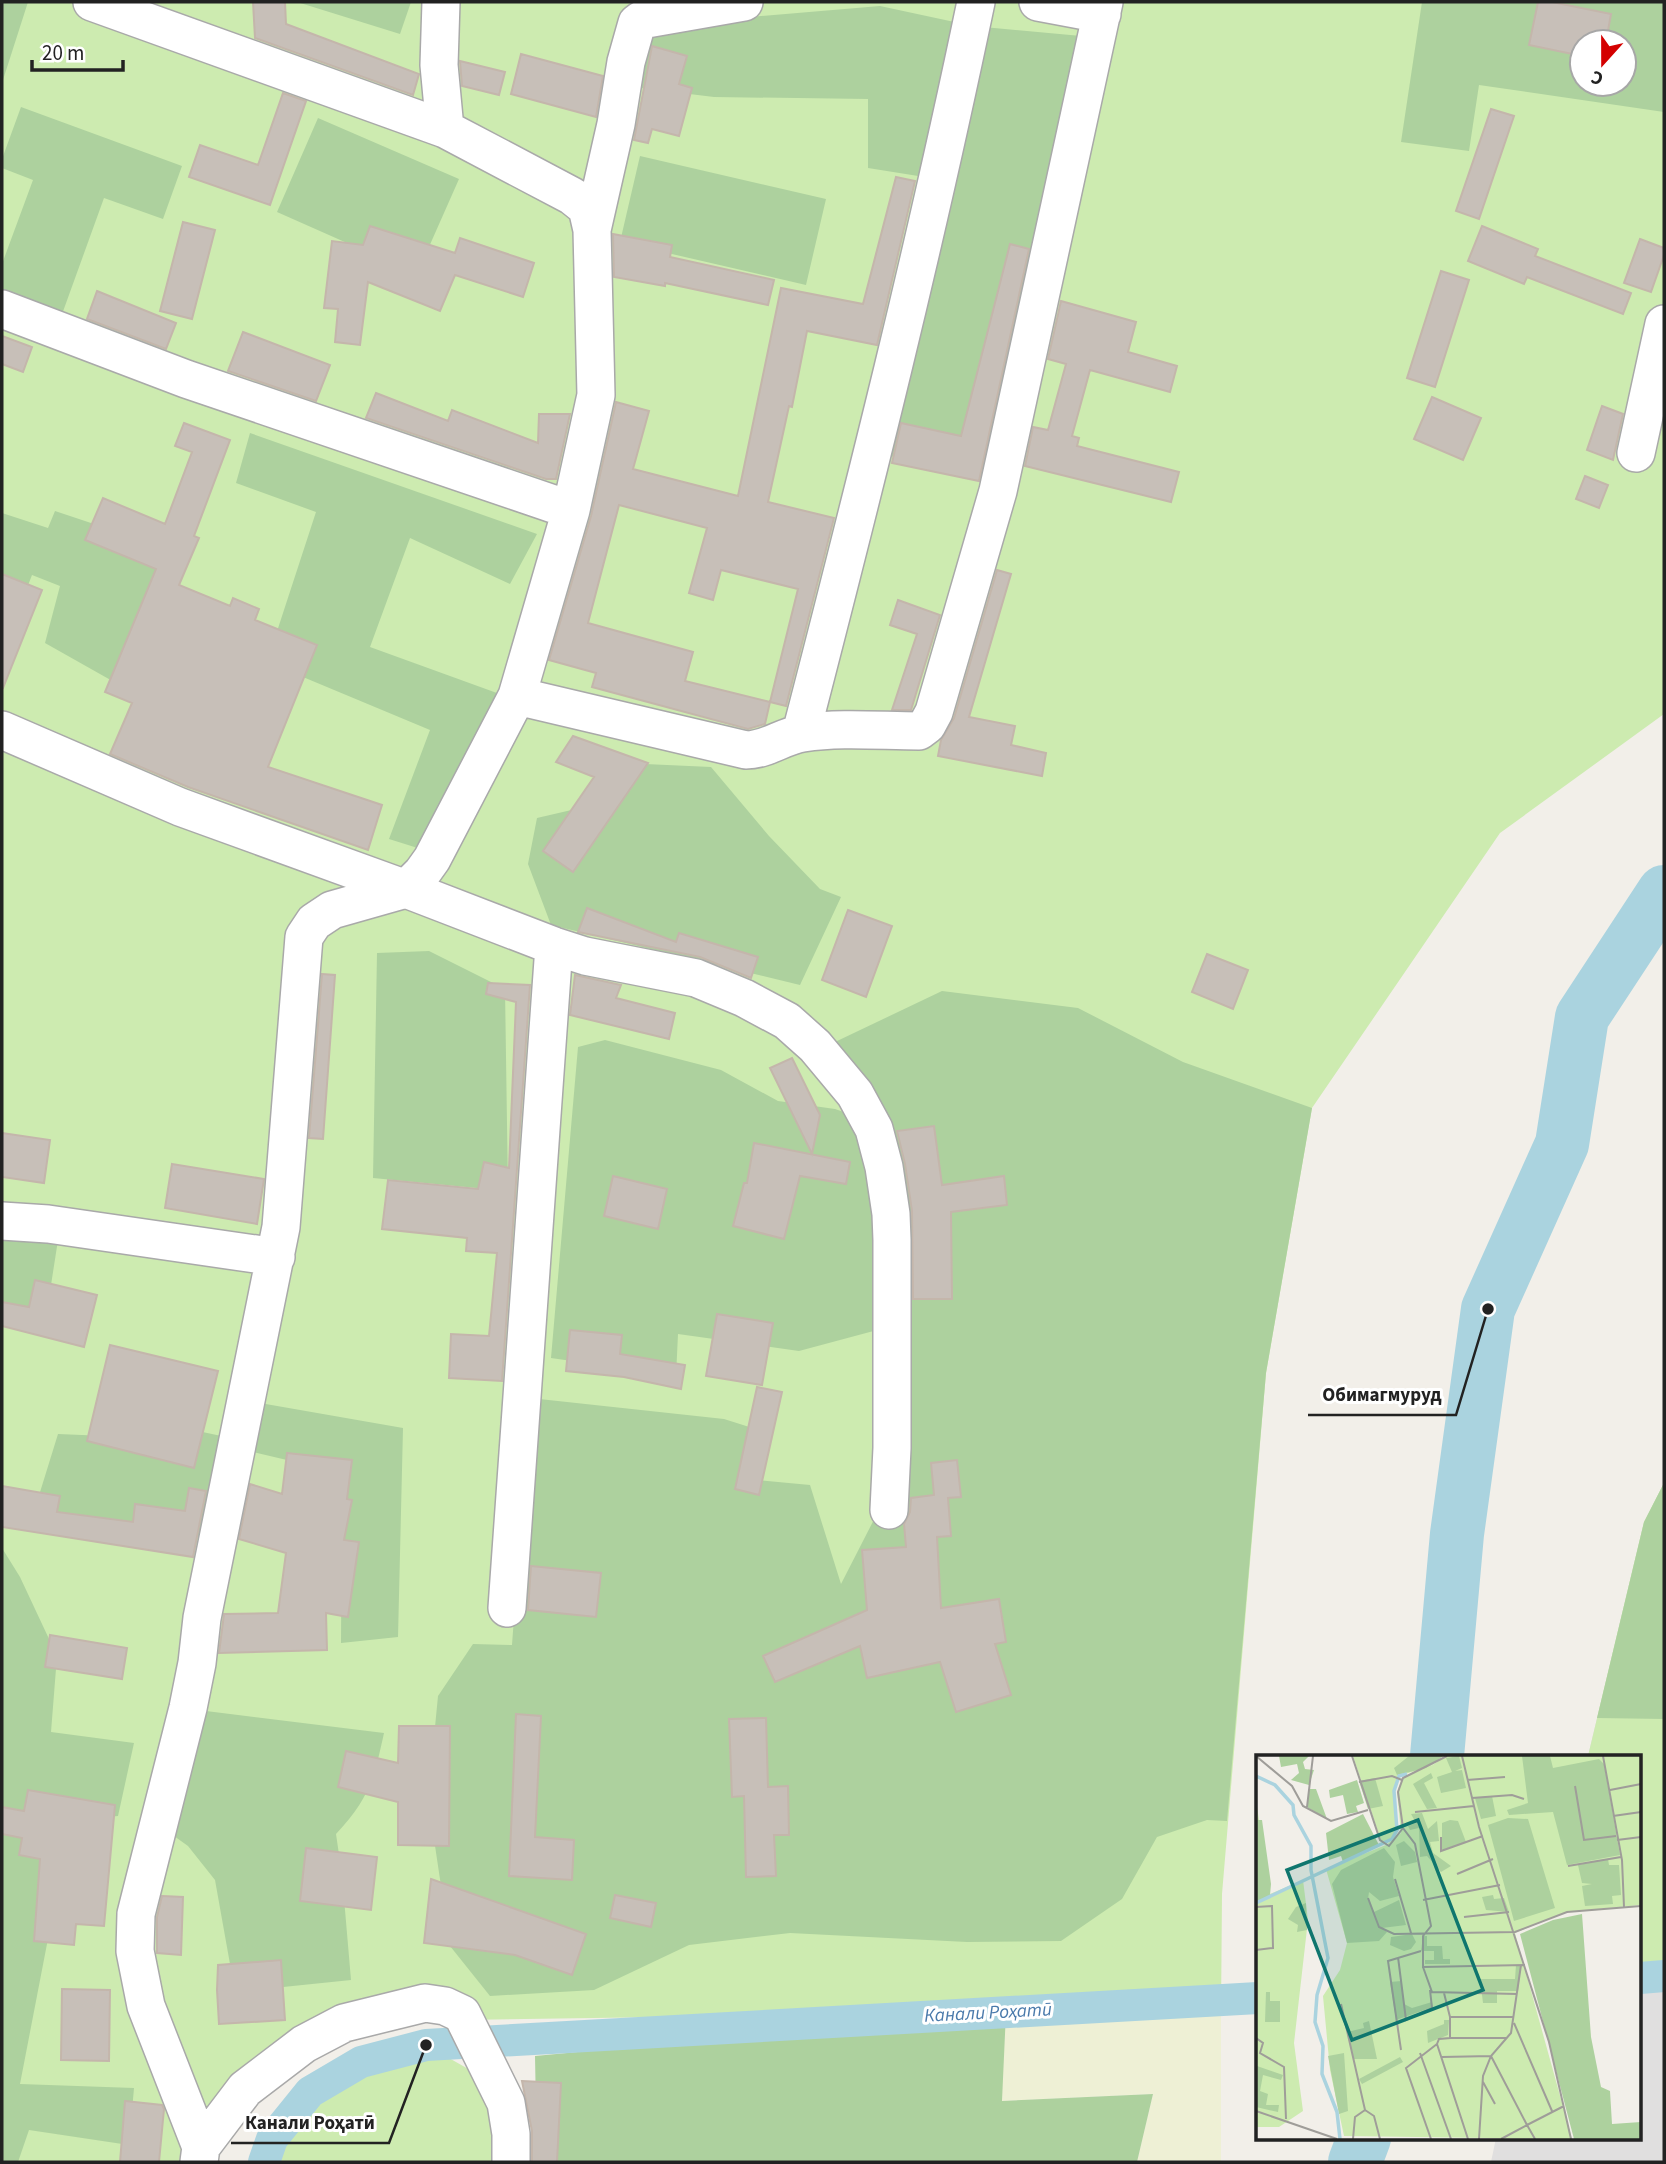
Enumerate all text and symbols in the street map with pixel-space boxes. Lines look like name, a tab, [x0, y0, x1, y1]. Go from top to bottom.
scale bar	[32, 28, 122, 72]
north arrow	[1568, 28, 1638, 98]
text: 20 m	[42, 38, 84, 68]
text: С	[1587, 63, 1607, 92]
callout: Обимагмуруд	[1308, 1375, 1456, 1415]
text: Обимагмуруд	[1322, 1382, 1442, 1409]
inset map	[1256, 1755, 1642, 2140]
water label: Канали Роҳатӣ	[923, 1996, 1053, 2030]
callout: Канали Роҳатӣ	[231, 2103, 389, 2143]
text: Канали Роҳатӣ	[245, 2110, 375, 2137]

